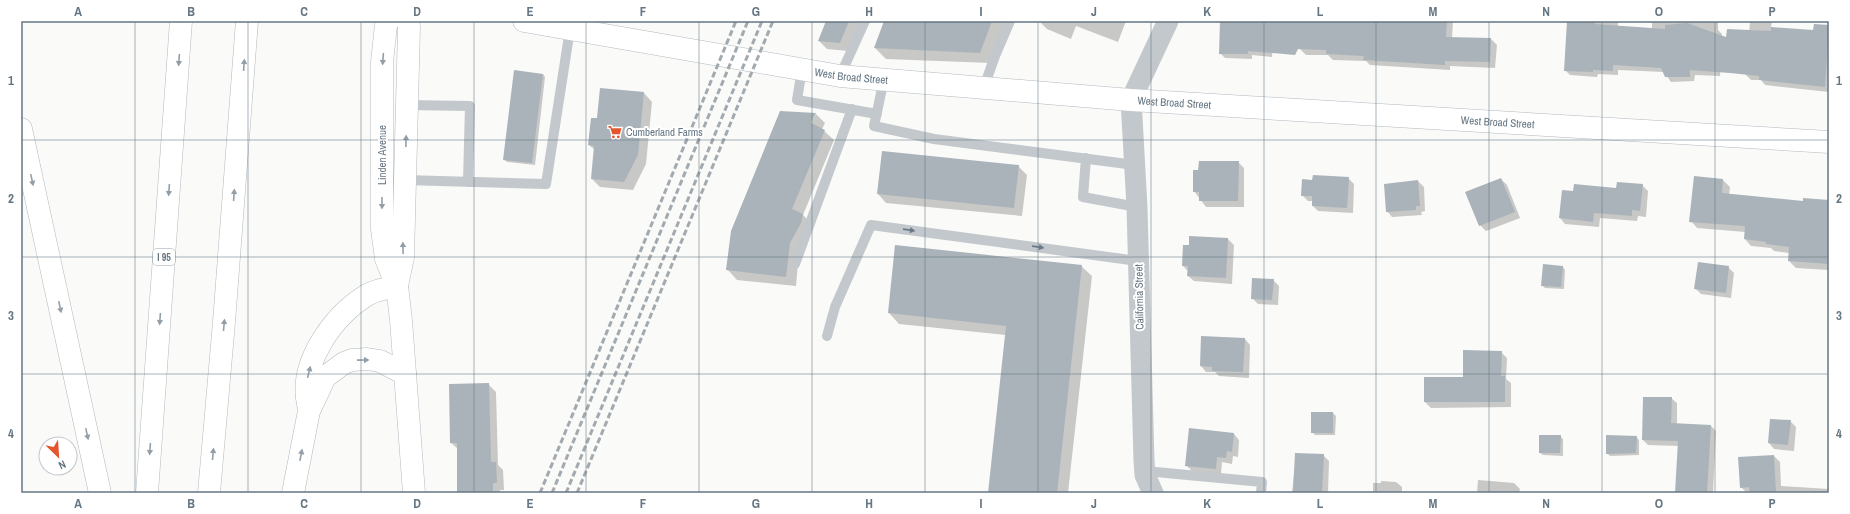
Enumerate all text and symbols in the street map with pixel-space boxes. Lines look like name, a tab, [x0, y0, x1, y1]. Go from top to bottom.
text: A	[74, 3, 82, 20]
text: B	[187, 3, 195, 20]
text: C	[300, 3, 308, 20]
text: D	[413, 3, 421, 20]
text: E	[526, 3, 534, 20]
text: F	[640, 3, 647, 20]
text: G	[752, 3, 760, 20]
text: H	[865, 3, 873, 20]
text: I	[980, 3, 983, 20]
text: J	[1091, 3, 1097, 20]
text: K	[1203, 3, 1211, 20]
text: L	[1317, 3, 1324, 20]
text: M	[1429, 3, 1438, 20]
text: N	[1542, 3, 1550, 20]
text: O	[1655, 3, 1663, 20]
text: P	[1768, 3, 1776, 20]
one-way arrow	[379, 53, 386, 65]
one-way arrow	[175, 54, 182, 66]
one-way arrow	[240, 59, 247, 71]
street label: West Broad Street	[814, 65, 889, 87]
text: 1	[8, 72, 14, 89]
text: 1	[1836, 72, 1842, 89]
street label: West Broad Street	[1137, 93, 1212, 112]
street label: West Broad Street	[1460, 113, 1535, 131]
supermarket icon: Cumberland Farms	[607, 124, 623, 140]
street label: Linden Avenue	[375, 125, 389, 185]
place label: Cumberland Farms	[626, 125, 703, 139]
one-way arrow	[403, 134, 409, 147]
one-way arrow	[30, 174, 36, 186]
one-way arrow	[166, 184, 173, 196]
one-way arrow	[230, 189, 237, 201]
text: 2	[8, 190, 14, 207]
text: 2	[1836, 190, 1842, 207]
one-way arrow	[379, 197, 385, 210]
one-way arrow	[903, 227, 915, 233]
one-way arrow	[400, 241, 406, 254]
one-way arrow	[1032, 244, 1044, 250]
road number: I 95	[153, 249, 175, 265]
street label: California Street	[1131, 264, 1147, 330]
one-way arrow	[57, 301, 63, 314]
text: 3	[8, 307, 14, 324]
text: 3	[1836, 307, 1842, 324]
one-way arrow	[156, 313, 163, 325]
one-way arrow	[221, 319, 227, 331]
one-way arrow	[357, 356, 369, 363]
one-way arrow	[306, 366, 312, 378]
text: 4	[8, 425, 14, 442]
text: 4	[1836, 425, 1842, 442]
one-way arrow	[85, 428, 91, 441]
north arrow	[38, 436, 78, 476]
one-way arrow	[147, 443, 154, 455]
one-way arrow	[209, 448, 216, 460]
one-way arrow	[298, 449, 304, 461]
text: N	[56, 457, 68, 473]
text: A	[74, 495, 82, 512]
text: B	[187, 495, 195, 512]
text: C	[300, 495, 308, 512]
text: D	[413, 495, 421, 512]
text: E	[526, 495, 534, 512]
text: F	[640, 495, 647, 512]
text: G	[752, 495, 760, 512]
text: H	[865, 495, 873, 512]
text: I	[980, 495, 983, 512]
text: J	[1091, 495, 1097, 512]
text: K	[1203, 495, 1211, 512]
text: L	[1317, 495, 1324, 512]
text: M	[1429, 495, 1438, 512]
text: N	[1542, 495, 1550, 512]
text: O	[1655, 495, 1663, 512]
text: P	[1768, 495, 1776, 512]

